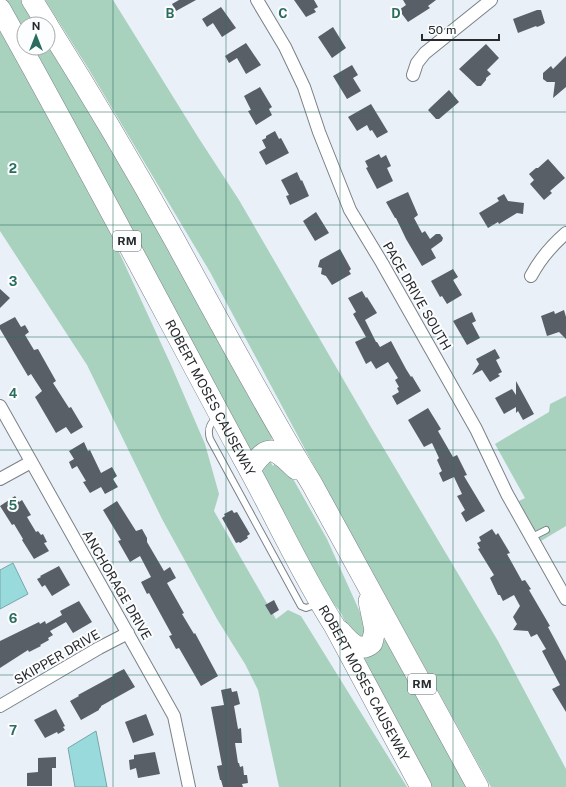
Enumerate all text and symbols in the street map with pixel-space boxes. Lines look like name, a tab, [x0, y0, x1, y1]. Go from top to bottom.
text: B	[166, 6, 175, 21]
text: C	[278, 6, 288, 21]
text: D	[391, 6, 401, 21]
north arrow	[16, 16, 56, 56]
scale bar	[422, 16, 499, 42]
text: N	[32, 20, 40, 32]
text: 50 m	[428, 23, 456, 37]
text: 2	[9, 161, 17, 176]
road number: RM	[113, 231, 141, 251]
street label: PACE DRIVE SOUTH	[380, 239, 454, 353]
text: 3	[9, 274, 18, 289]
street label: ROBERT MOSES CAUSEWAY	[163, 317, 259, 478]
text: 4	[9, 386, 18, 401]
text: 5	[9, 498, 18, 513]
street label: ANCHORAGE DRIVE	[79, 527, 155, 643]
street label: ROBERT MOSES CAUSEWAY	[316, 602, 413, 763]
text: 6	[9, 611, 18, 626]
street label: SKIPPER DRIVE	[12, 626, 102, 688]
road number: RM	[408, 674, 436, 694]
text: 7	[9, 723, 17, 738]

